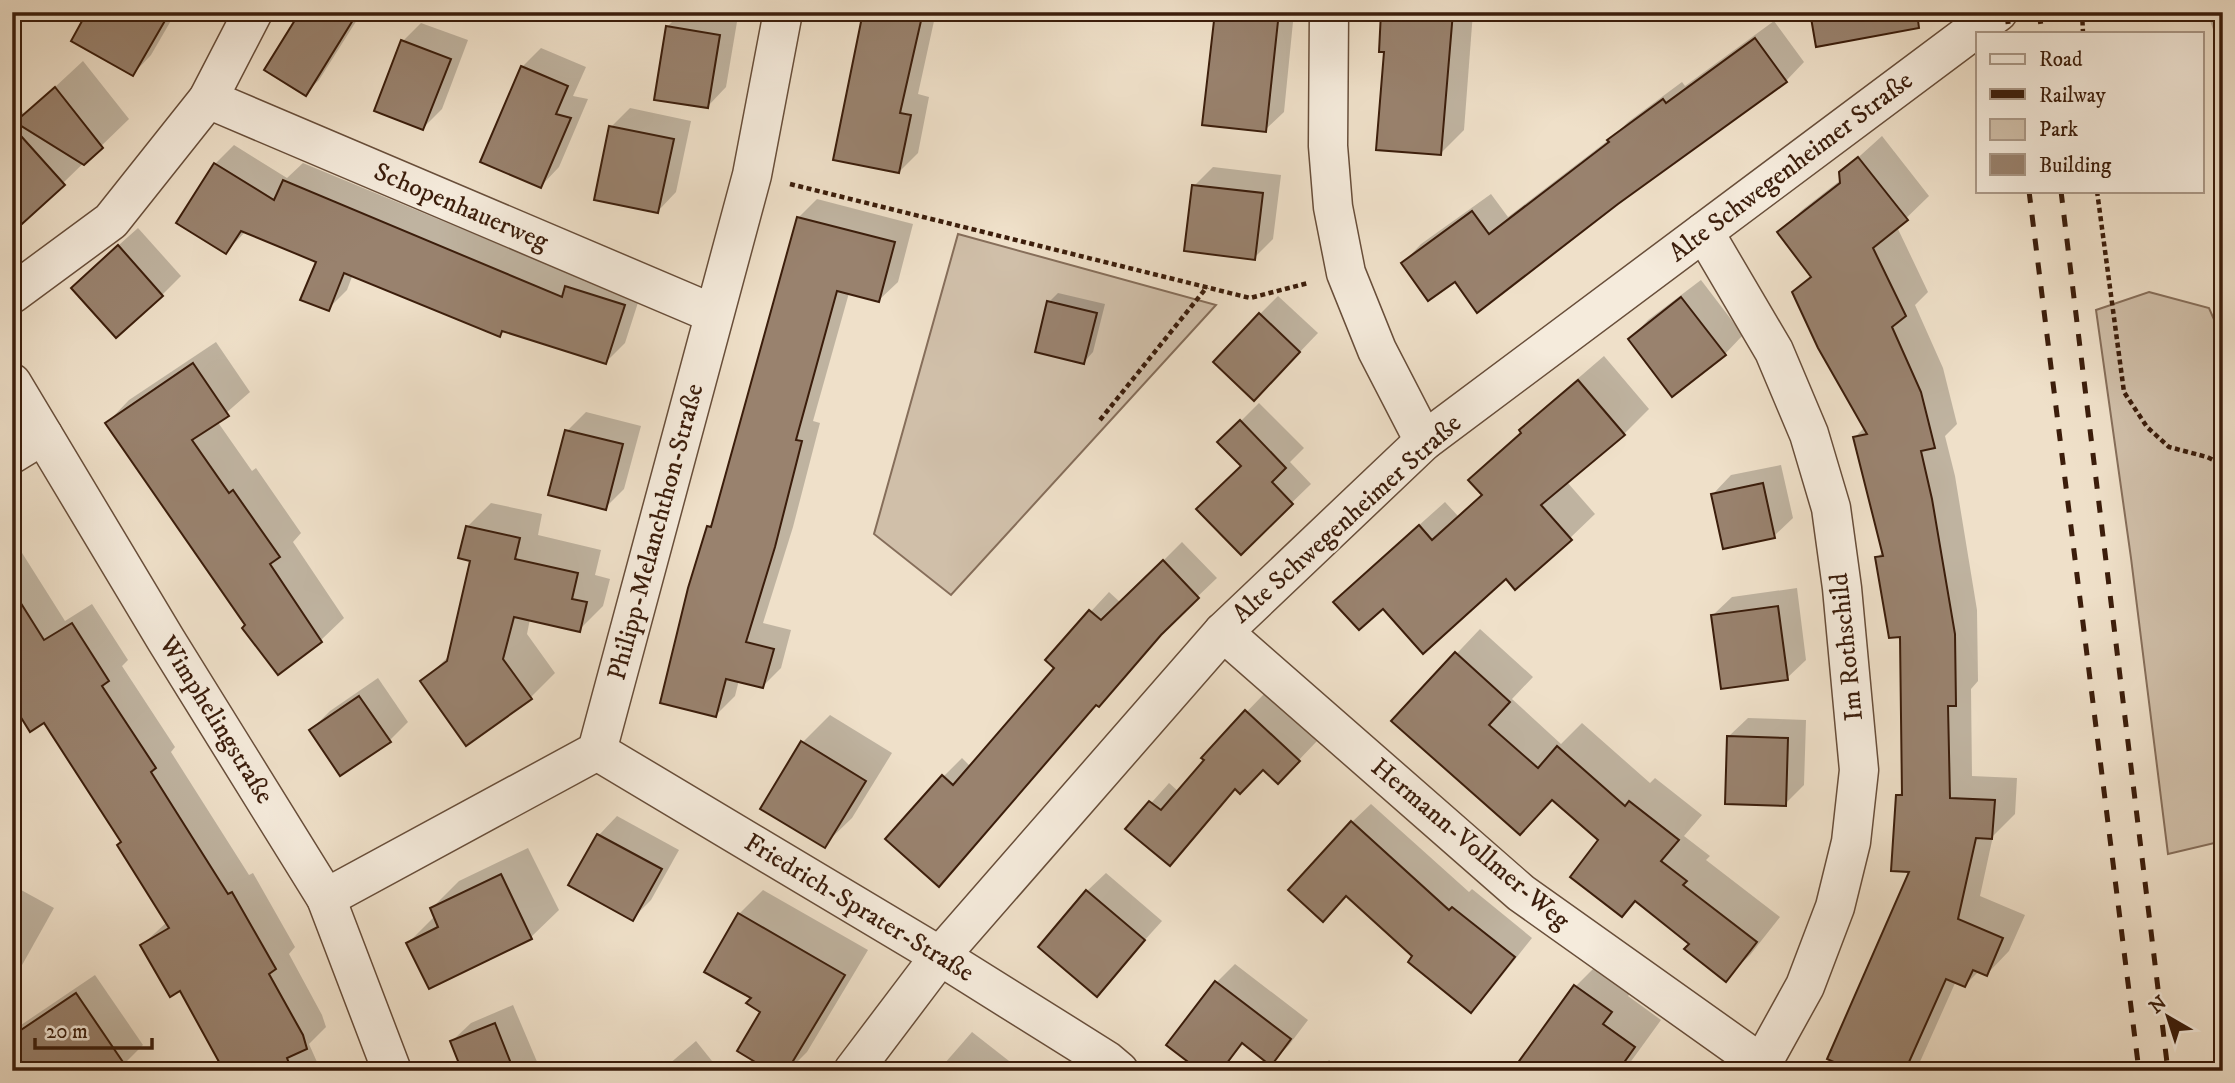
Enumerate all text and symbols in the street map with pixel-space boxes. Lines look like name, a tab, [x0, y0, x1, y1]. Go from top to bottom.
legend	[1976, 32, 2204, 192]
text: Road	[2039, 47, 2083, 73]
street label: Alte Schwegenheimer Straße	[1662, 64, 1920, 270]
text: Railway	[2039, 83, 2107, 109]
text: Park	[2039, 117, 2079, 143]
text: Building	[2039, 153, 2112, 179]
street label: Schopenhauerweg	[369, 155, 554, 259]
street label: Philipp-Melanchthon-Straße	[601, 380, 711, 684]
street label: Alte Schwegenheimer Straße	[1226, 407, 1468, 631]
street label: Im Rothschild	[1823, 571, 1871, 723]
street label: Wimphelingstraße	[151, 629, 281, 810]
street label: Hermann-Vollmer-Weg	[1364, 751, 1577, 937]
street label: Friedrich-Sprater-Straße	[738, 826, 980, 990]
north arrow	[2134, 982, 2204, 1052]
text: N	[2145, 991, 2172, 1019]
scale bar	[35, 1006, 152, 1050]
text: 20 m	[46, 1019, 88, 1045]

